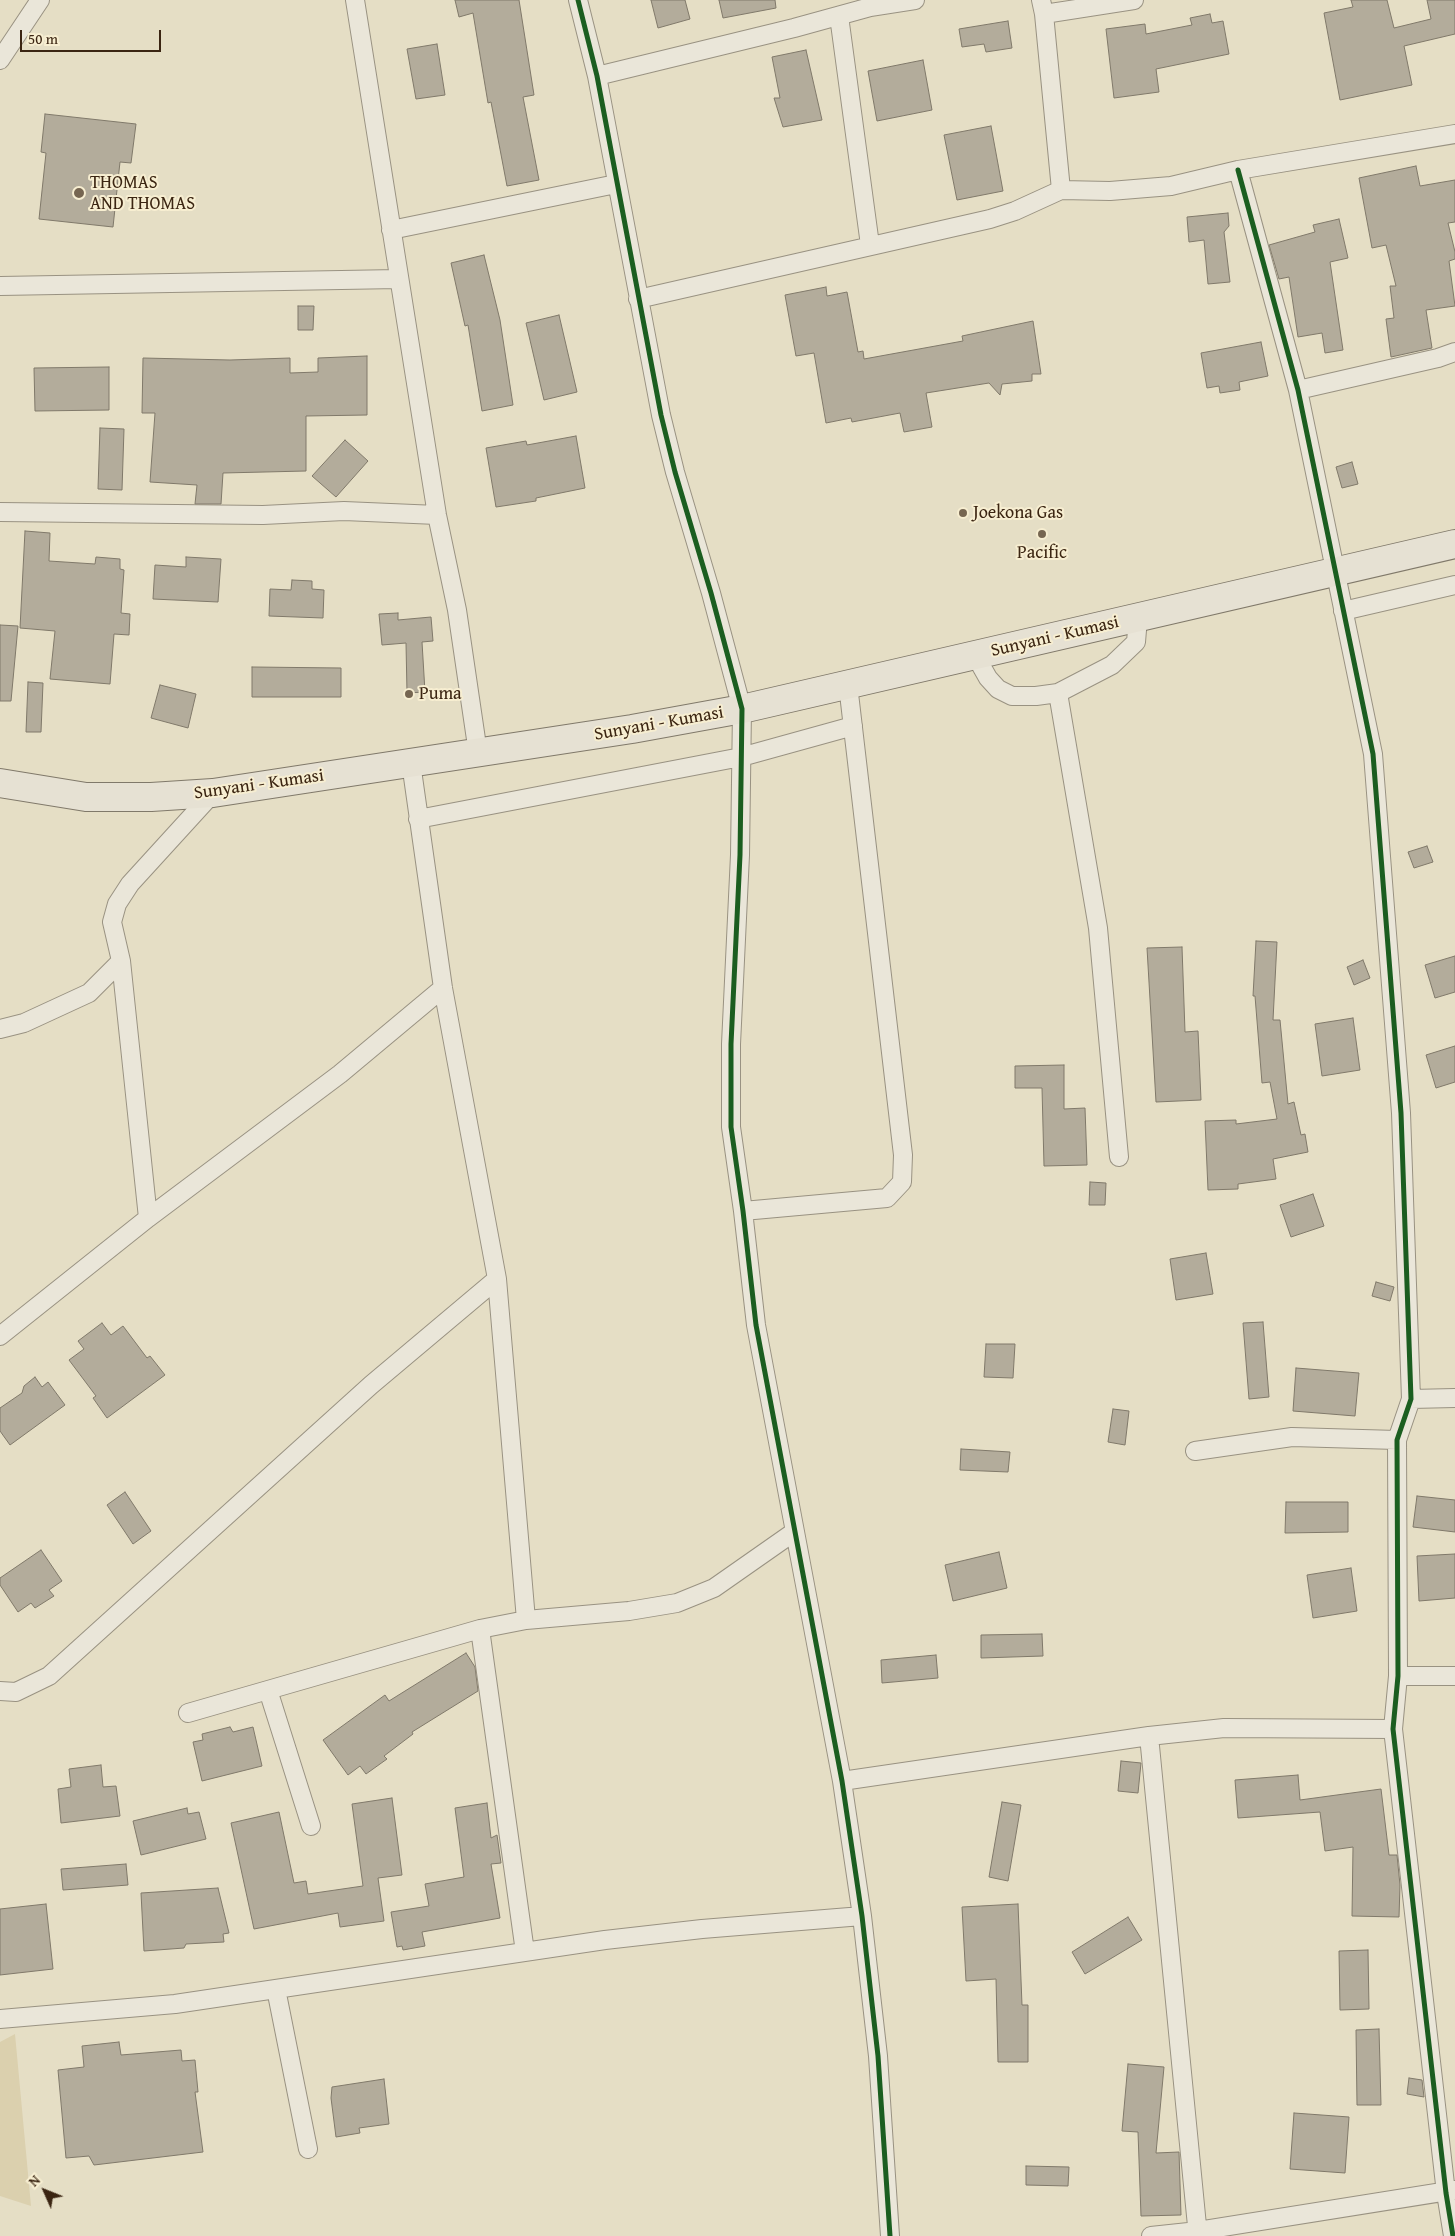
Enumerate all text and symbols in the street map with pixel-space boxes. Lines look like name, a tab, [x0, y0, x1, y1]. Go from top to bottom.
scale bar	[22, 20, 164, 52]
text: 50 m	[28, 28, 58, 49]
place label: THOMAS AND THOMAS	[90, 172, 195, 214]
marker: THOMAS AND THOMAS	[72, 186, 86, 200]
place label: Joekona Gas	[973, 502, 1063, 524]
marker: Joekona Gas	[957, 507, 969, 519]
marker: Pacific	[1036, 528, 1048, 540]
place label: Pacific	[1017, 542, 1067, 564]
street label: Sunyani - Kumasi	[989, 612, 1121, 662]
place label: Puma	[419, 683, 462, 705]
marker: Puma	[403, 688, 415, 700]
street label: Sunyani - Kumasi	[593, 702, 725, 746]
street label: Sunyani - Kumasi	[193, 765, 325, 805]
north arrow	[20, 2166, 70, 2216]
text: N	[24, 2170, 45, 2191]

